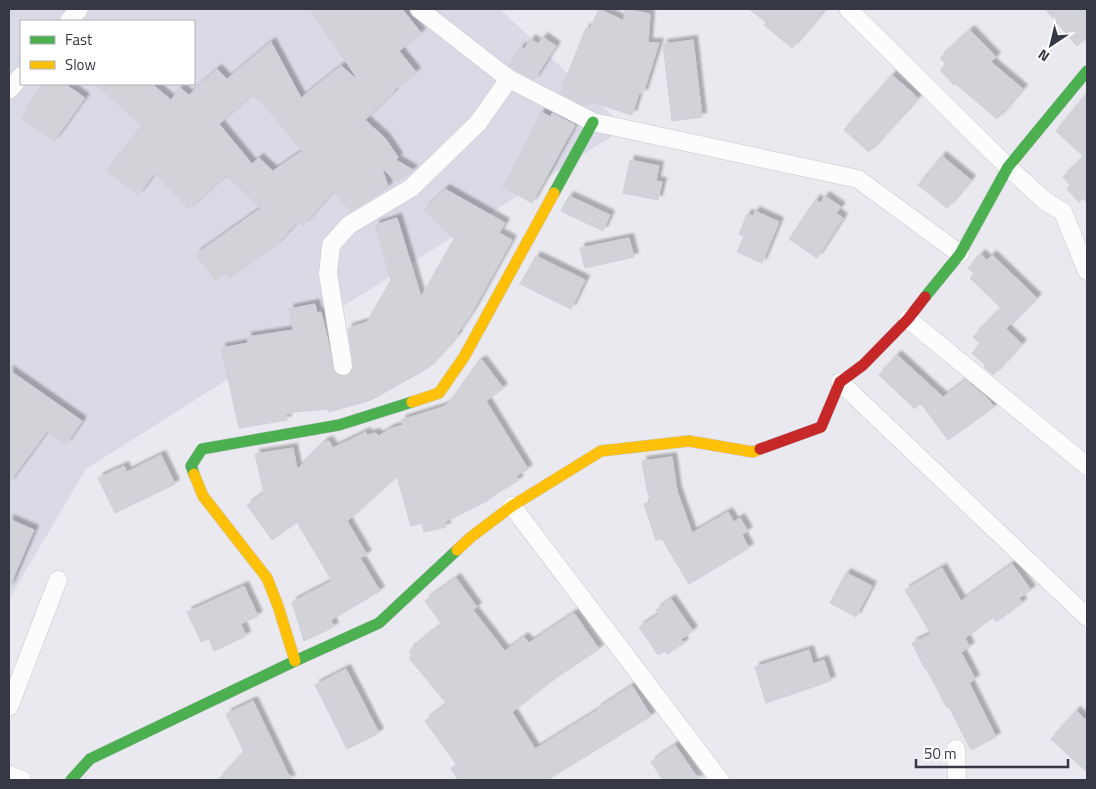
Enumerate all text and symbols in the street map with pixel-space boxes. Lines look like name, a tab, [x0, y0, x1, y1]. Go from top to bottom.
legend	[20, 20, 195, 85]
north arrow	[1026, 20, 1076, 70]
text: Fast	[65, 28, 93, 51]
text: N	[1033, 45, 1053, 67]
text: Slow	[65, 53, 96, 76]
scale bar	[916, 736, 1068, 768]
text: 50 m	[924, 742, 957, 765]

